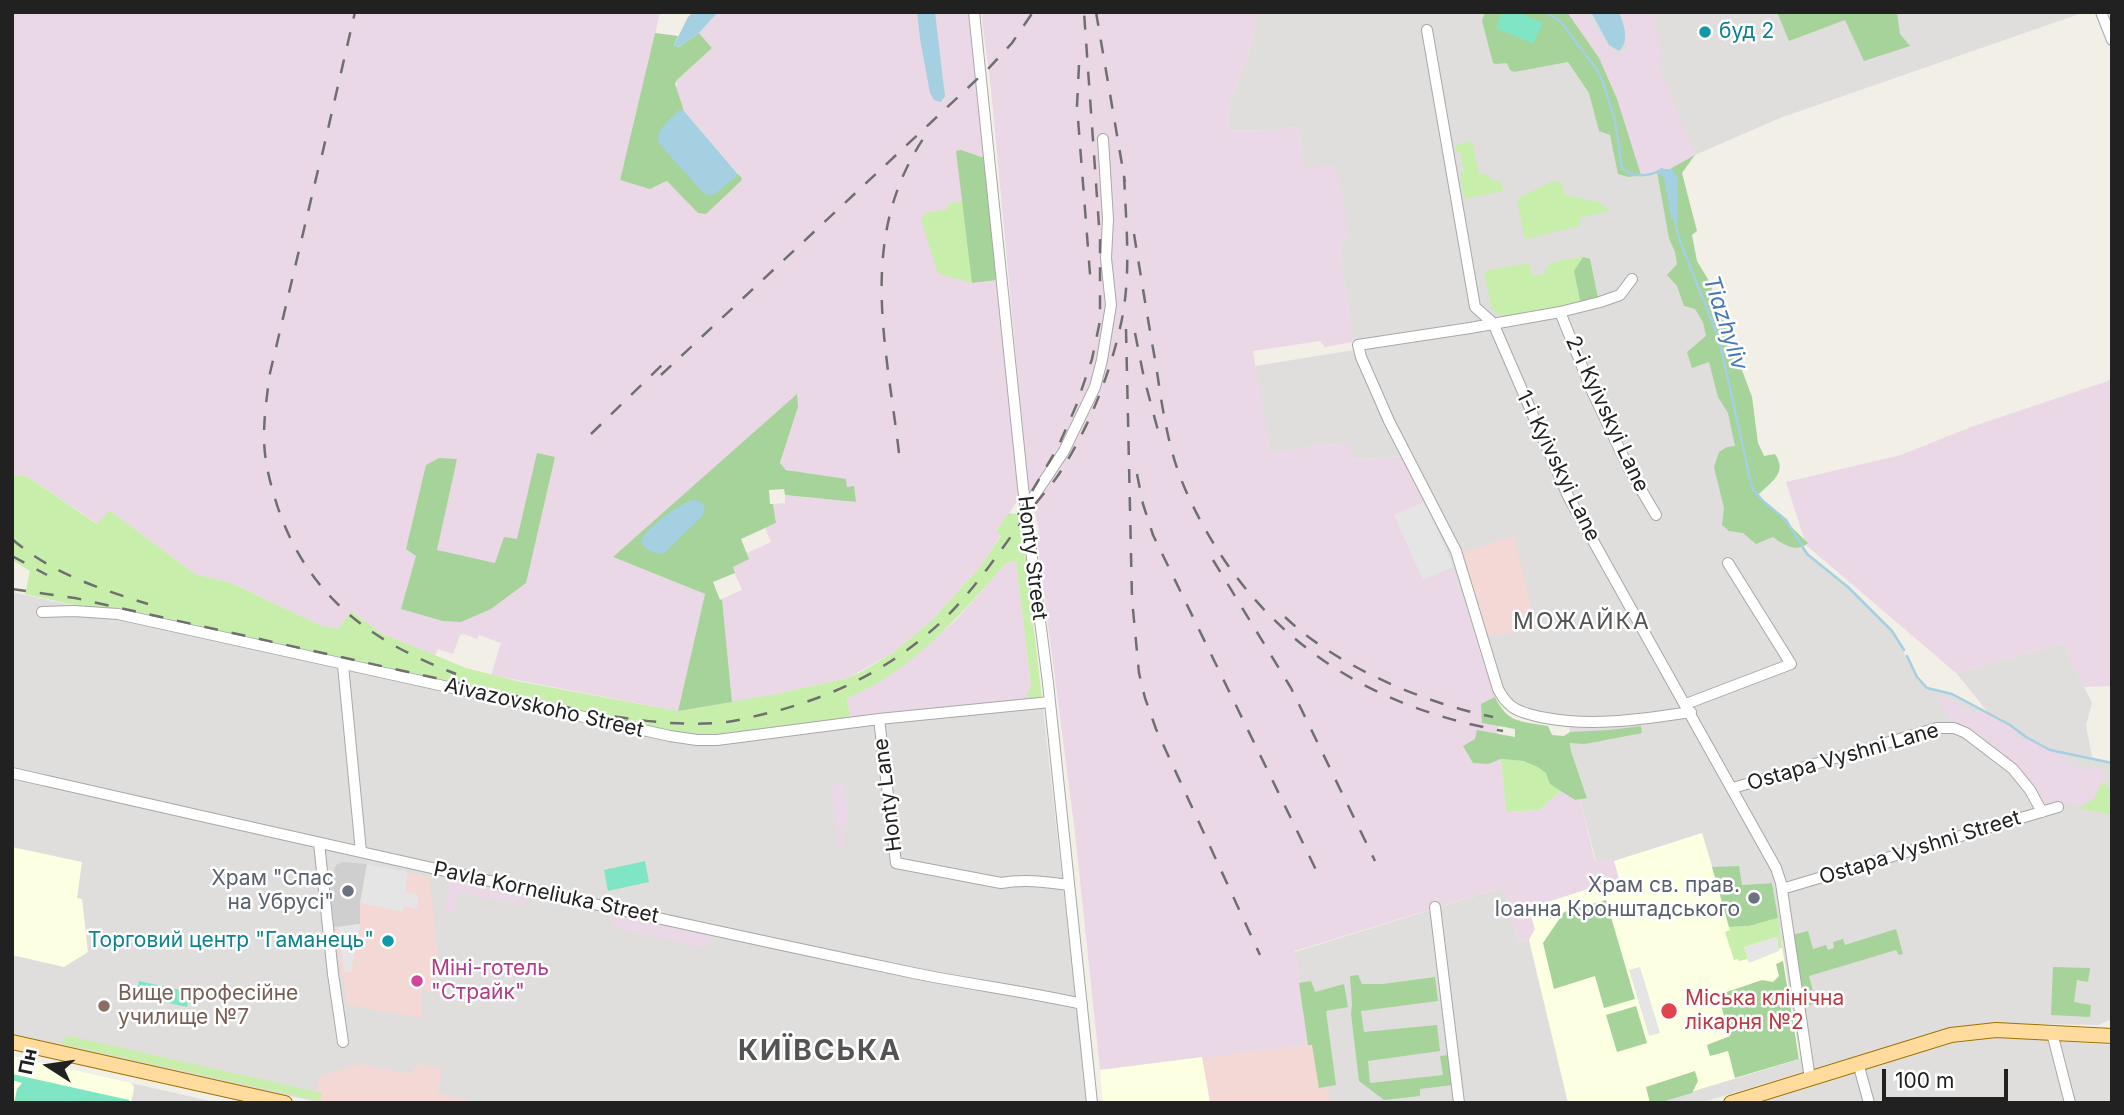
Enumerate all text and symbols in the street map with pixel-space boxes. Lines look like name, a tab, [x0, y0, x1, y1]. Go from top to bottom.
place label: буд 2	[1719, 19, 1774, 45]
marker: буд 2	[1697, 24, 1713, 40]
water label: Tiazhyliv	[1697, 272, 1753, 374]
street label: 2-i Kyivskyi Lane	[1560, 332, 1654, 496]
street label: 1-i Kyivskyi Lane	[1511, 386, 1605, 546]
street label: Honty Street	[1012, 495, 1052, 621]
district label: МОЖАЙКА	[1514, 608, 1650, 636]
street label: Aivazovskoho Street	[442, 673, 646, 743]
street label: Ostapa Vyshni Lane	[1744, 718, 1942, 796]
street label: Honty Lane	[869, 737, 907, 853]
street label: Ostapa Vyshni Street	[1816, 805, 2024, 891]
street label: Pavla Korneliuka Street	[431, 857, 661, 929]
place label: Храм "Спас на Убрусі"	[211, 866, 334, 916]
place label: Храм св. прав. Іоанна Кронштадського	[1495, 873, 1740, 923]
marker: Храм "Спас на Убрусі"	[340, 883, 356, 899]
marker: Храм св. прав. Іоанна Кронштадського	[1746, 890, 1762, 906]
place label: Торговий центр "Гаманець"	[88, 928, 374, 954]
marker: Торговий центр "Гаманець"	[380, 933, 396, 949]
place label: Міні-готель "Страйк"	[431, 956, 549, 1006]
marker: Міні-готель "Страйк"	[409, 973, 425, 989]
place label: Вище професійне училище №7	[118, 981, 298, 1031]
place label: Міська клінічна лікарня №2	[1685, 986, 1844, 1036]
marker: Вище професійне училище №7	[96, 998, 112, 1014]
marker: Міська клінічна лікарня №2	[1659, 1001, 1679, 1021]
north arrow	[14, 1031, 84, 1101]
district label: КИЇВСЬКА	[739, 1035, 901, 1069]
text: Пн	[14, 1046, 42, 1077]
scale bar	[1886, 1056, 2012, 1100]
text: 100 m	[1895, 1068, 1954, 1093]

